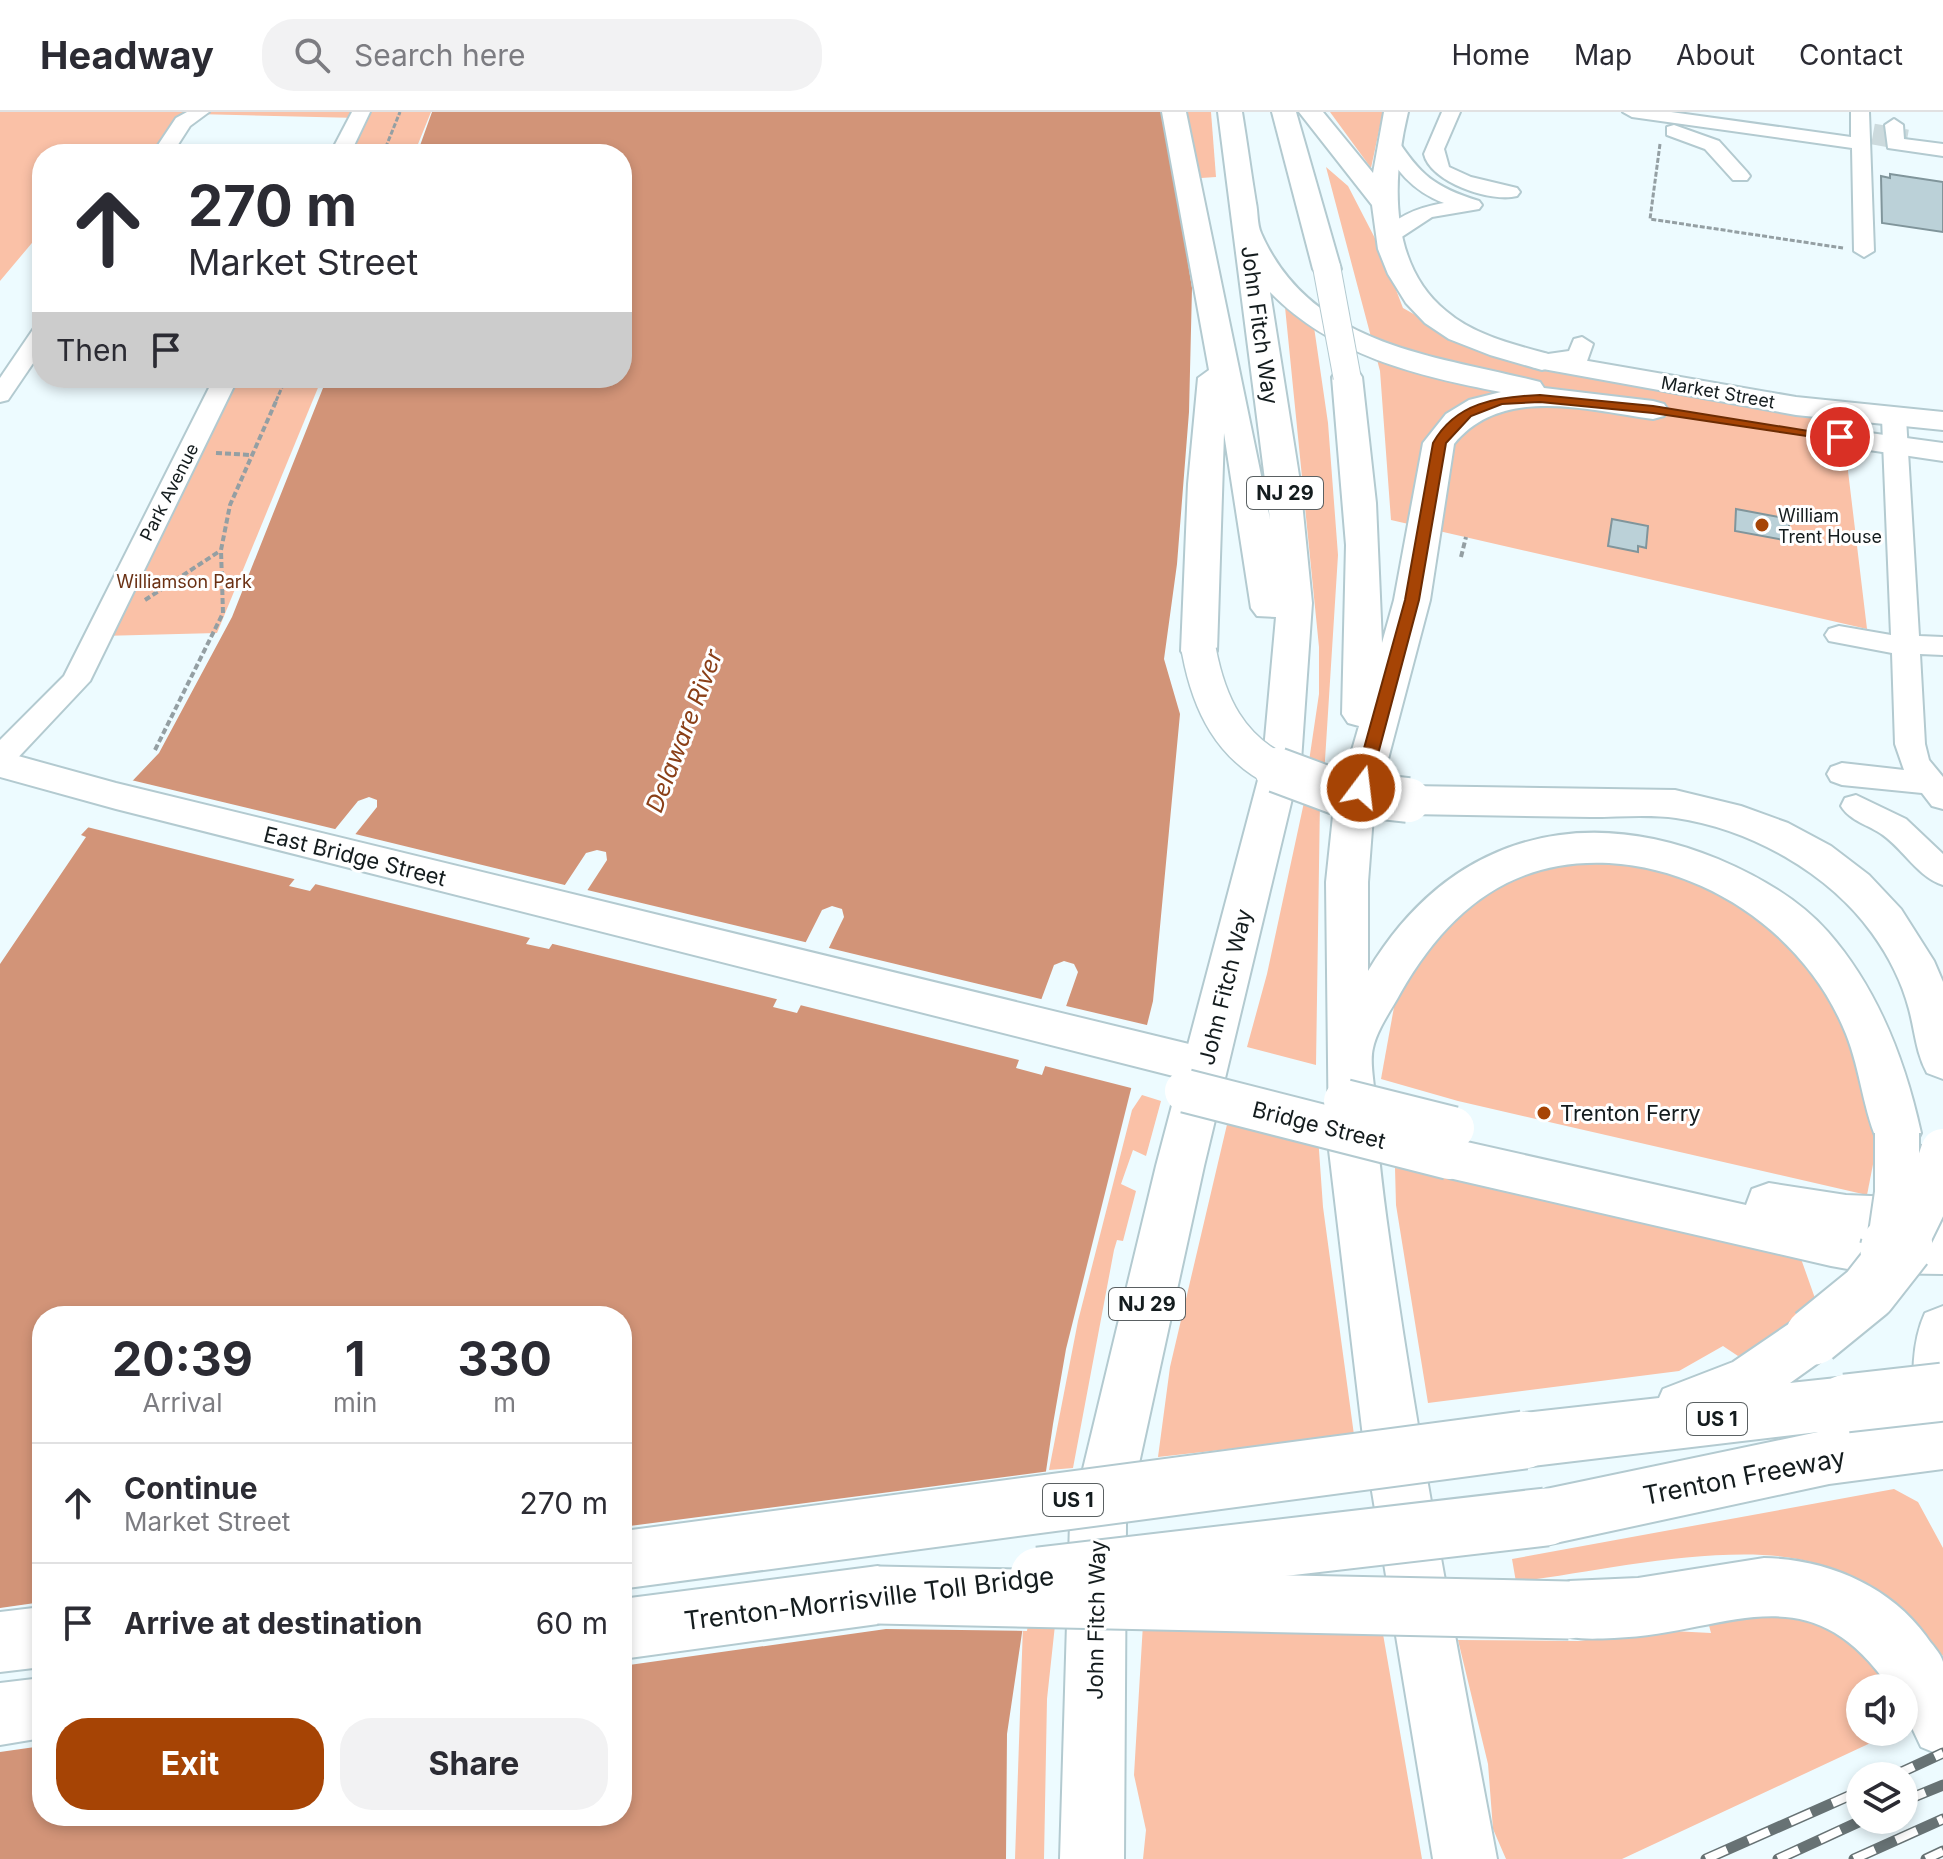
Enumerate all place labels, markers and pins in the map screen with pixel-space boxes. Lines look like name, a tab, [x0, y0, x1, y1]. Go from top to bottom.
pin	[1806, 403, 1874, 471]
place label: William Trent House	[1778, 505, 1882, 547]
marker: William Trent House	[1753, 516, 1771, 534]
place label: Trenton Ferry	[1560, 1100, 1701, 1126]
marker: Trenton Ferry	[1535, 1104, 1553, 1122]

